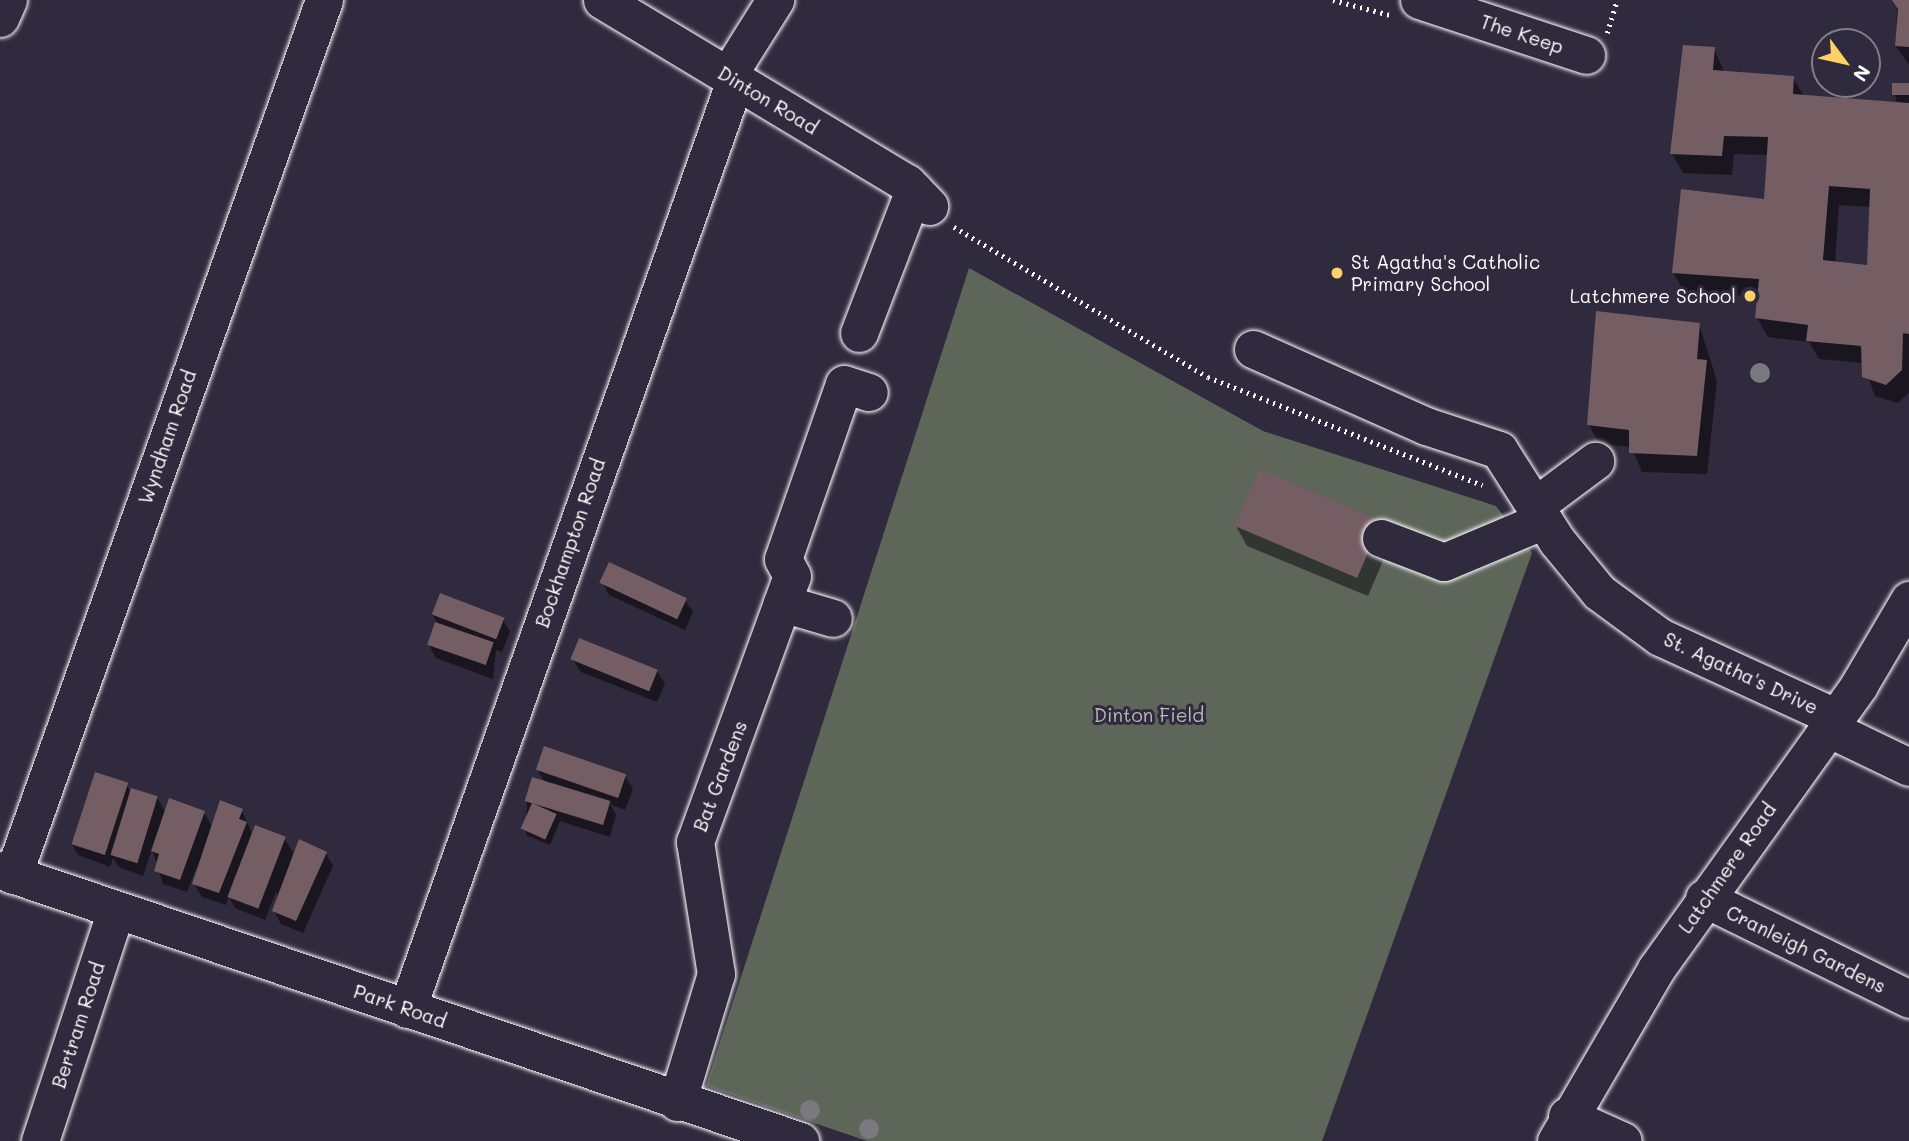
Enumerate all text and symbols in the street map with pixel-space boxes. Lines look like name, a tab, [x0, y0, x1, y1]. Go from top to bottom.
street label: The Keep	[1478, 10, 1566, 58]
north arrow	[1811, 28, 1881, 98]
street label: Dinton Road	[714, 61, 822, 139]
text: N	[1848, 61, 1877, 86]
place label: St Agatha's Catholic Primary School	[1351, 251, 1540, 295]
marker: St Agatha's Catholic Primary School	[1329, 265, 1345, 281]
place label: Latchmere School	[1570, 285, 1736, 307]
marker: Latchmere School	[1742, 288, 1758, 304]
street label: Wyndham Road	[133, 367, 201, 507]
street label: Bockhampton Road	[530, 455, 610, 631]
street label: St. Agatha's Drive	[1660, 627, 1822, 719]
park label: Dinton Field	[1094, 704, 1204, 726]
street label: Bat Gardens	[688, 717, 752, 835]
street label: Latchmere Road	[1674, 799, 1780, 937]
street label: Cranleigh Gardens	[1723, 900, 1889, 998]
street label: Bertram Road	[47, 959, 109, 1091]
street label: Park Road	[351, 980, 449, 1032]

